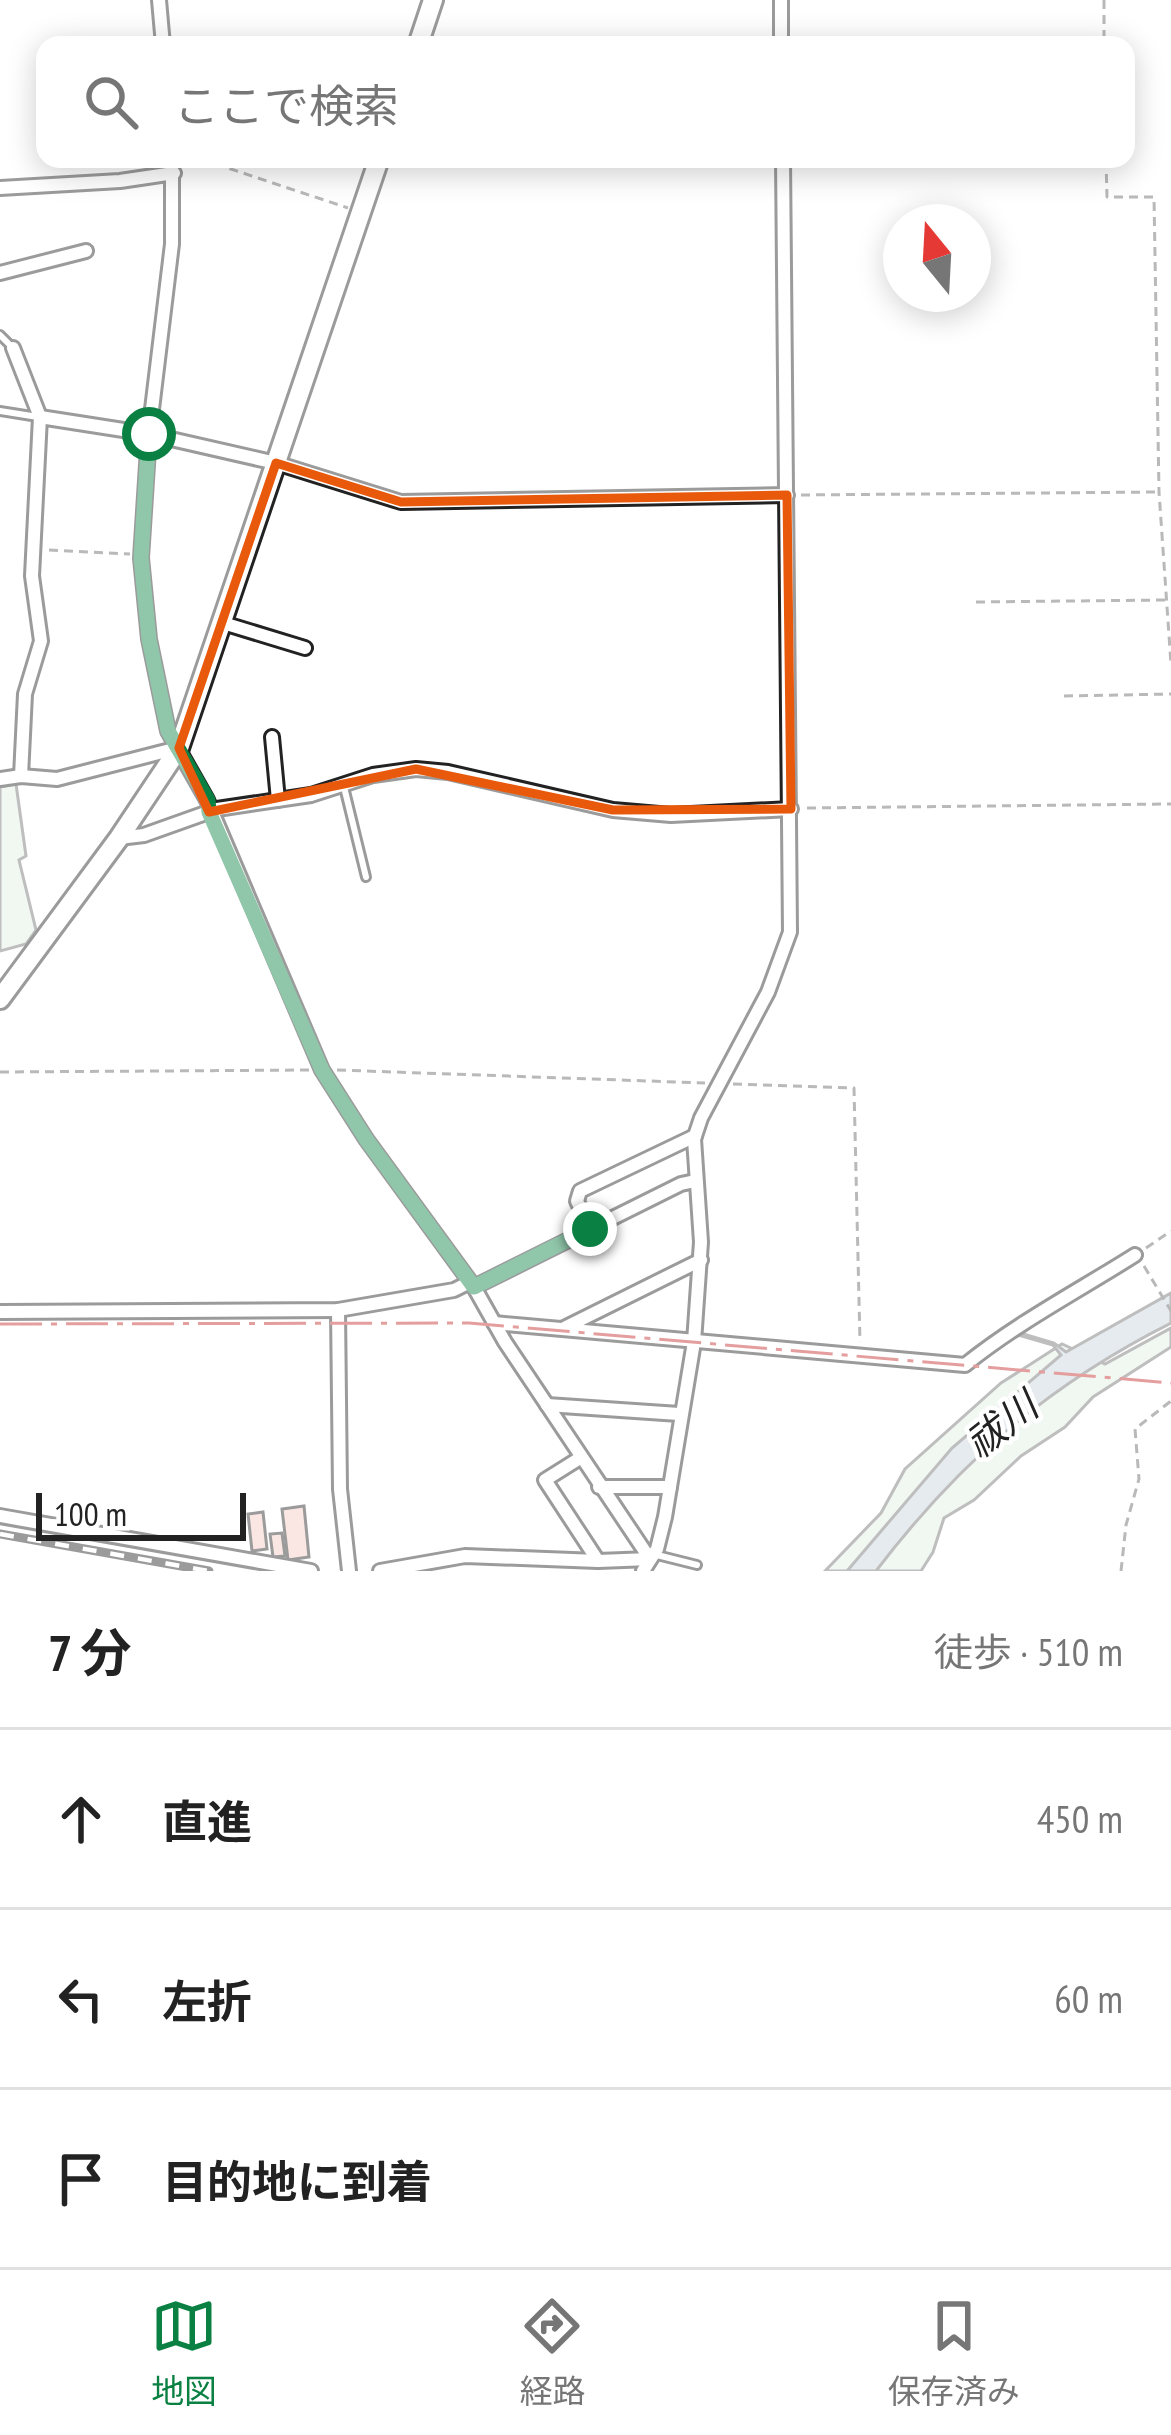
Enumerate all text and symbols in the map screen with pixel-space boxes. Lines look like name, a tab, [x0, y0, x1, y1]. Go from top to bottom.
search box	[36, 36, 1135, 168]
icon: search	[78, 69, 144, 135]
text: ここで検索	[174, 76, 399, 134]
north arrow	[883, 204, 991, 312]
route start	[122, 407, 176, 461]
route end	[563, 1202, 617, 1256]
water label: 祓川	[955, 1377, 1051, 1468]
scale bar	[36, 1487, 246, 1540]
text: 100 m	[54, 1492, 127, 1535]
text: 7 分	[48, 1619, 132, 1685]
text: 徒歩 · 510 m	[934, 1626, 1123, 1677]
icon: ahead	[48, 1786, 114, 1852]
text: 直進	[162, 1792, 252, 1850]
text: 450 m	[1037, 1793, 1123, 1844]
icon: left	[48, 1966, 114, 2032]
text: 左折	[162, 1972, 252, 2030]
text: 60 m	[1054, 1973, 1123, 2024]
icon: arrive	[48, 2146, 114, 2212]
text: 目的地に到着	[162, 2152, 432, 2210]
tab: 地図	[151, 2293, 217, 2413]
tab: 経路	[519, 2293, 585, 2413]
tab: 保存済み	[888, 2293, 1020, 2413]

